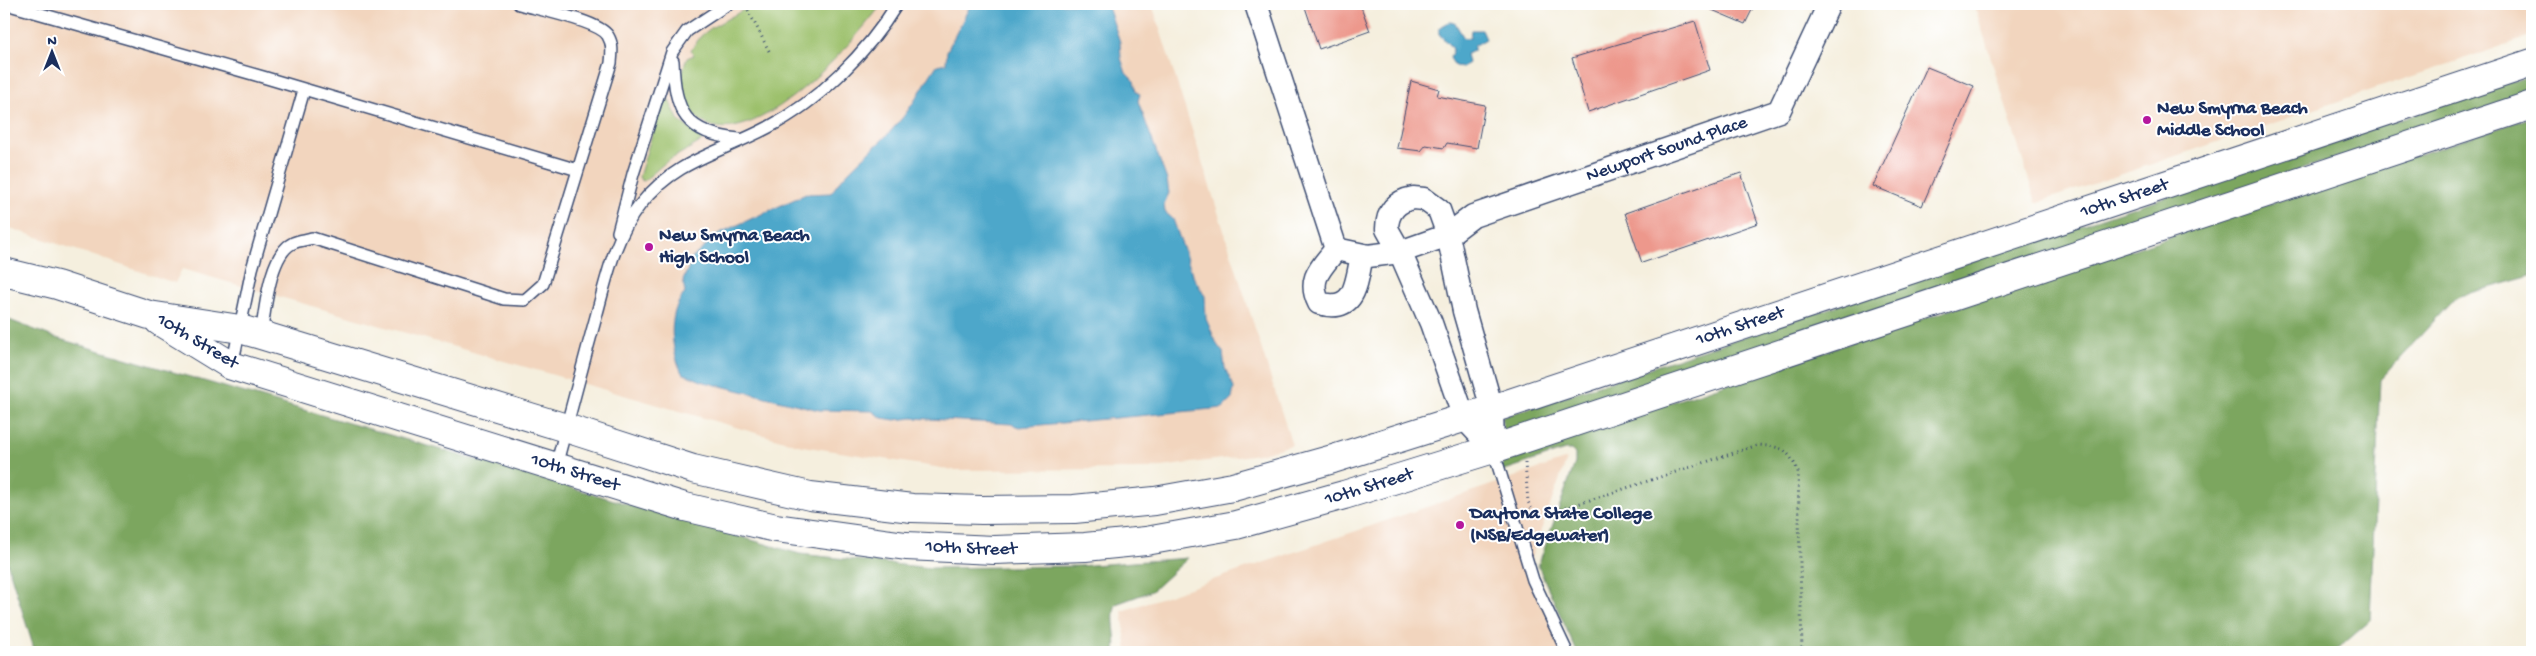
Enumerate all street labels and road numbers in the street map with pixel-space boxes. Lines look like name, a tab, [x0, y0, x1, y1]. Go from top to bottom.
street label: Newport Sound Place	[1583, 111, 1751, 188]
street label: 10th Street	[2076, 173, 2174, 224]
street label: 10th Street	[1692, 300, 1789, 352]
street label: 10th Street	[151, 308, 244, 377]
street label: 10th Street	[527, 448, 624, 498]
street label: 10th Street	[1321, 462, 1418, 512]
street label: 10th Street	[924, 535, 1020, 562]

